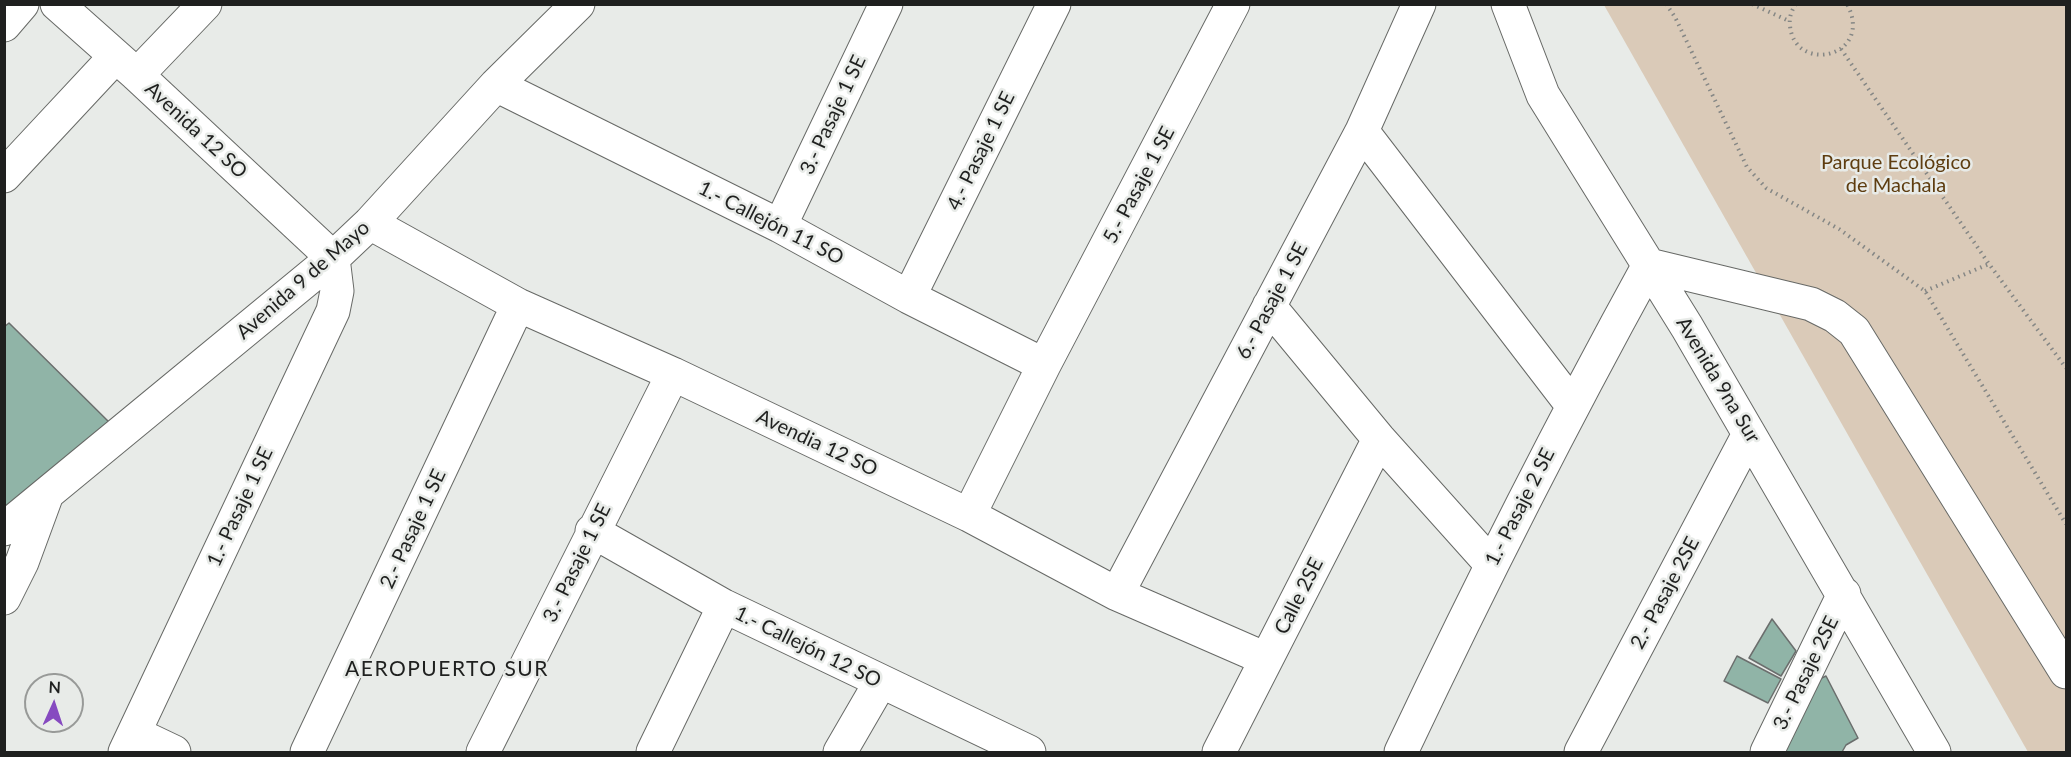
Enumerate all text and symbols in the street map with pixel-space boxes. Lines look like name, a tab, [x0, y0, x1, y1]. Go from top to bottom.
street label: 3.- Pasaje 1 SE	[795, 52, 871, 178]
street label: Avenida 12 SO	[140, 77, 252, 183]
street label: 4.- Pasaje 1 SE	[942, 88, 1020, 214]
street label: 5.- Pasaje 1 SE	[1098, 123, 1180, 247]
park label: Parque Ecológico de Machala	[1821, 151, 1971, 198]
street label: 1.- Callejón 11 SO	[694, 176, 848, 270]
street label: Avenida 9 de Mayo	[232, 216, 374, 344]
street label: 6.- Pasaje 1 SE	[1231, 239, 1313, 363]
street label: Avenida 9na Sur	[1671, 313, 1765, 447]
street label: Avendia 12 SO	[753, 404, 881, 482]
street label: 1.- Pasaje 1 SE	[202, 444, 278, 570]
street label: 1.- Pasaje 2 SE	[1480, 444, 1560, 570]
street label: 2.- Pasaje 1 SE	[375, 466, 451, 592]
street label: 3.- Pasaje 1 SE	[538, 500, 616, 626]
street label: 2.- Pasaje 2SE	[1625, 533, 1705, 653]
street label: Calle 2SE	[1270, 554, 1328, 638]
street label: 1.- Callejón 12 SO	[731, 601, 885, 693]
street label: 3.- Pasaje 2SE	[1768, 612, 1844, 734]
district label: AEROPUERTO SUR	[345, 656, 549, 682]
north arrow	[24, 673, 84, 733]
text: N	[48, 677, 62, 696]

